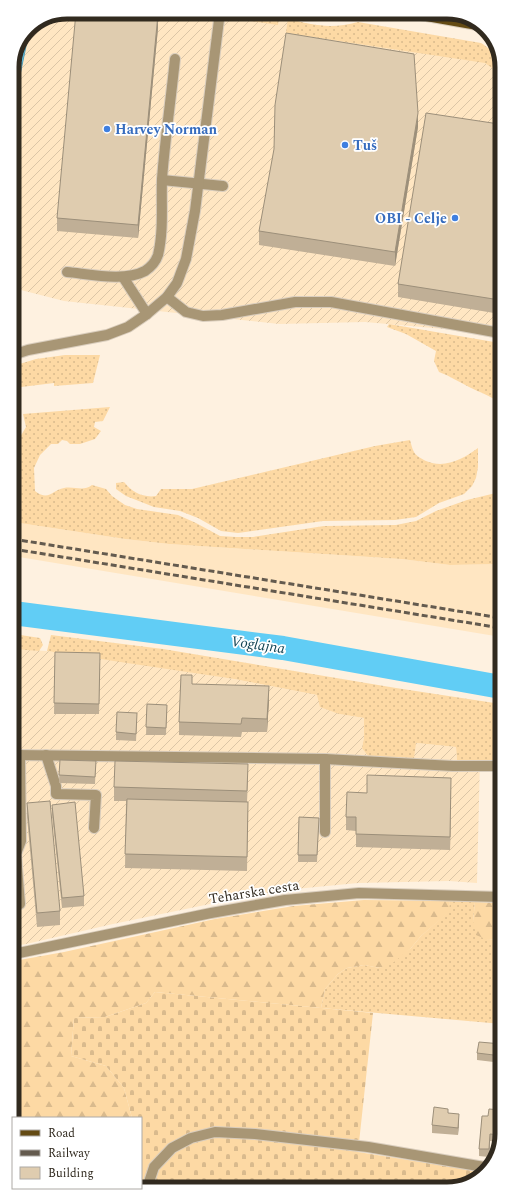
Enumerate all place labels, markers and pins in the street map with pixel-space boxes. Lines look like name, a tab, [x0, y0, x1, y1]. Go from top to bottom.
place label: Harvey Norman	[115, 119, 218, 140]
marker: Harvey Norman	[102, 124, 112, 134]
place label: Tuš	[353, 135, 377, 156]
marker: Tuš	[340, 140, 350, 150]
place label: OBI - Celje	[375, 208, 447, 229]
marker: OBI - Celje	[450, 213, 460, 223]

